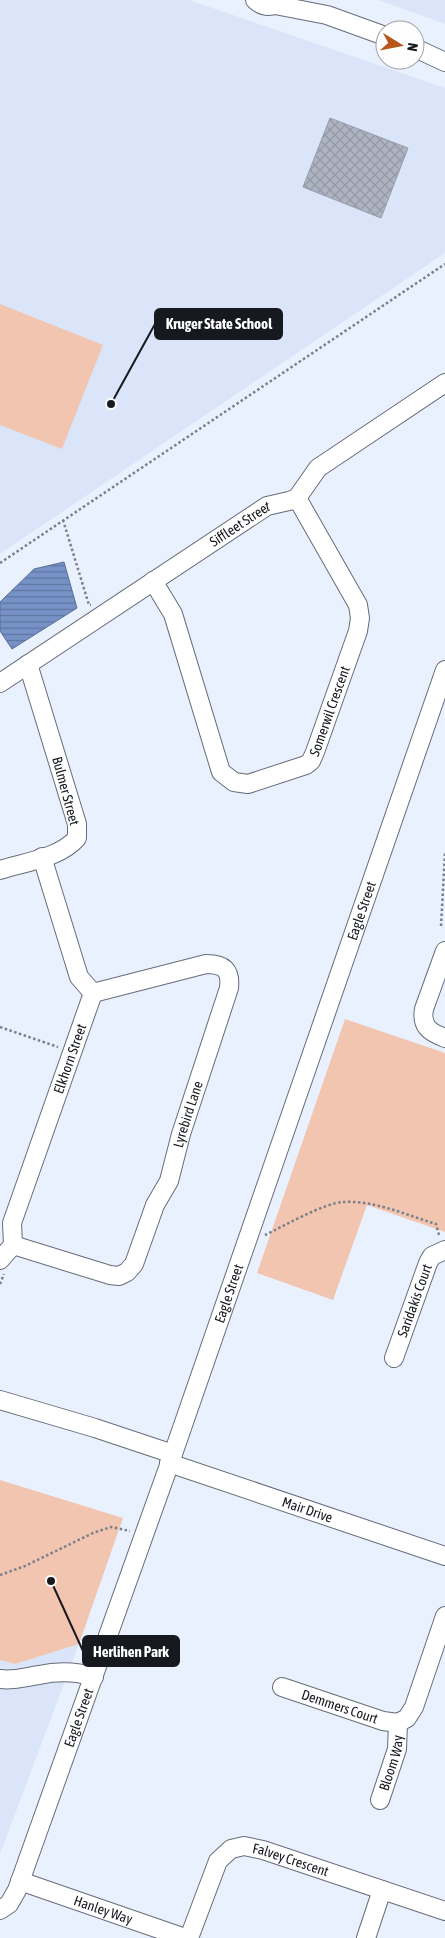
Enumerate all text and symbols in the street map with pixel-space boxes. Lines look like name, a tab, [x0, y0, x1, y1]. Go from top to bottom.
north arrow	[375, 20, 425, 70]
text: N	[404, 42, 421, 53]
callout: Kruger State School	[155, 309, 282, 339]
text: Kruger State School	[166, 315, 273, 332]
street label: Siffleet Street	[207, 498, 271, 550]
street label: Somerwil Crescent	[306, 664, 353, 759]
street label: Bulmer Street	[49, 755, 83, 827]
street label: Eagle Street	[344, 879, 379, 942]
street label: Elkhorn Street	[50, 1022, 89, 1096]
street label: Lyrebird Lane	[170, 1079, 206, 1149]
street label: Eagle Street	[211, 1262, 246, 1325]
street label: Saridakis Court	[394, 1262, 435, 1339]
street label: Mair Drive	[280, 1494, 335, 1526]
callout: Herlihen Park	[83, 1636, 179, 1666]
text: Herlihen Park	[93, 1643, 169, 1660]
street label: Eagle Street	[61, 1686, 97, 1749]
street label: Demmers Court	[300, 1686, 380, 1727]
street label: Bloom Way	[376, 1735, 406, 1793]
street label: Falvey Crescent	[251, 1840, 331, 1879]
street label: Hanley Way	[72, 1892, 135, 1927]

